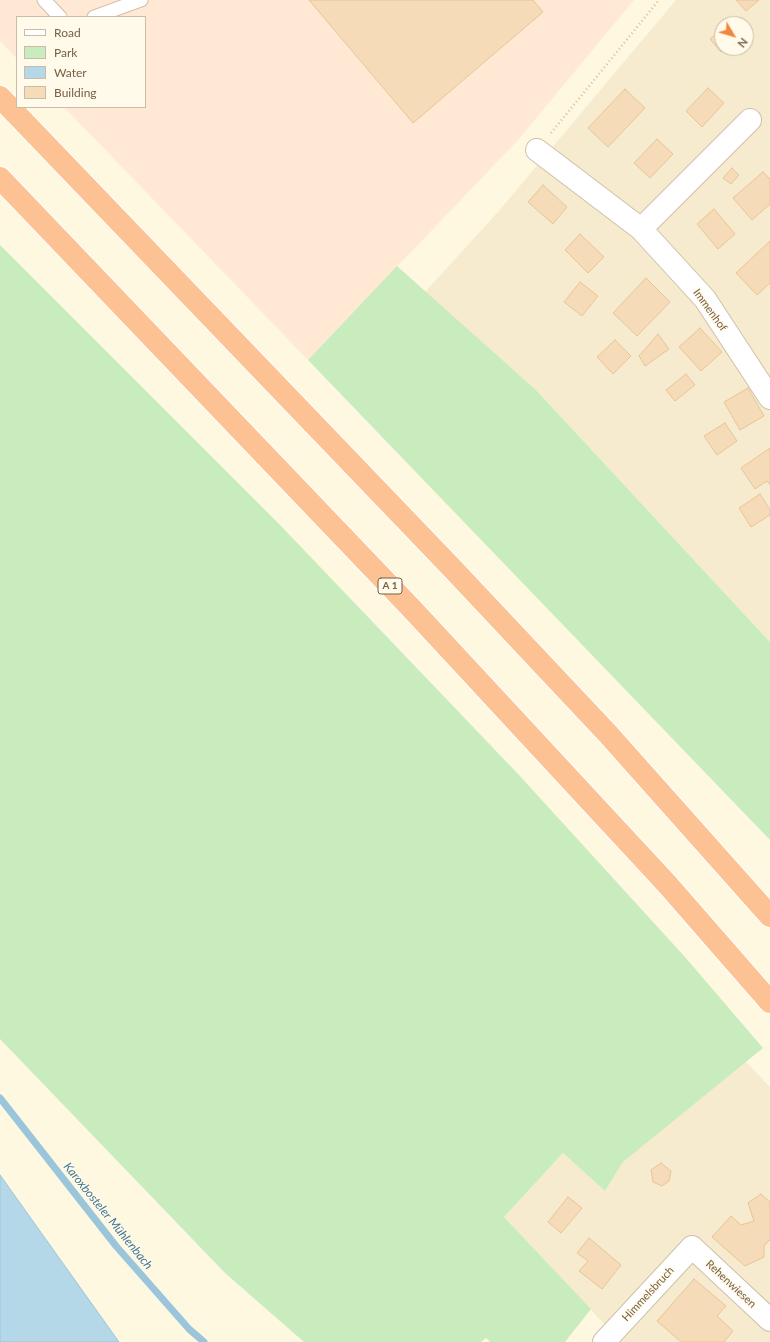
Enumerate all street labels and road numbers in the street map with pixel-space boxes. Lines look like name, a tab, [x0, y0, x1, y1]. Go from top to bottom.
street label: Immenhof	[690, 286, 730, 334]
road number: A 1	[378, 578, 402, 594]
street label: Rehenwiesen	[703, 1257, 759, 1311]
street label: Himmelsbruch	[619, 1264, 677, 1324]

